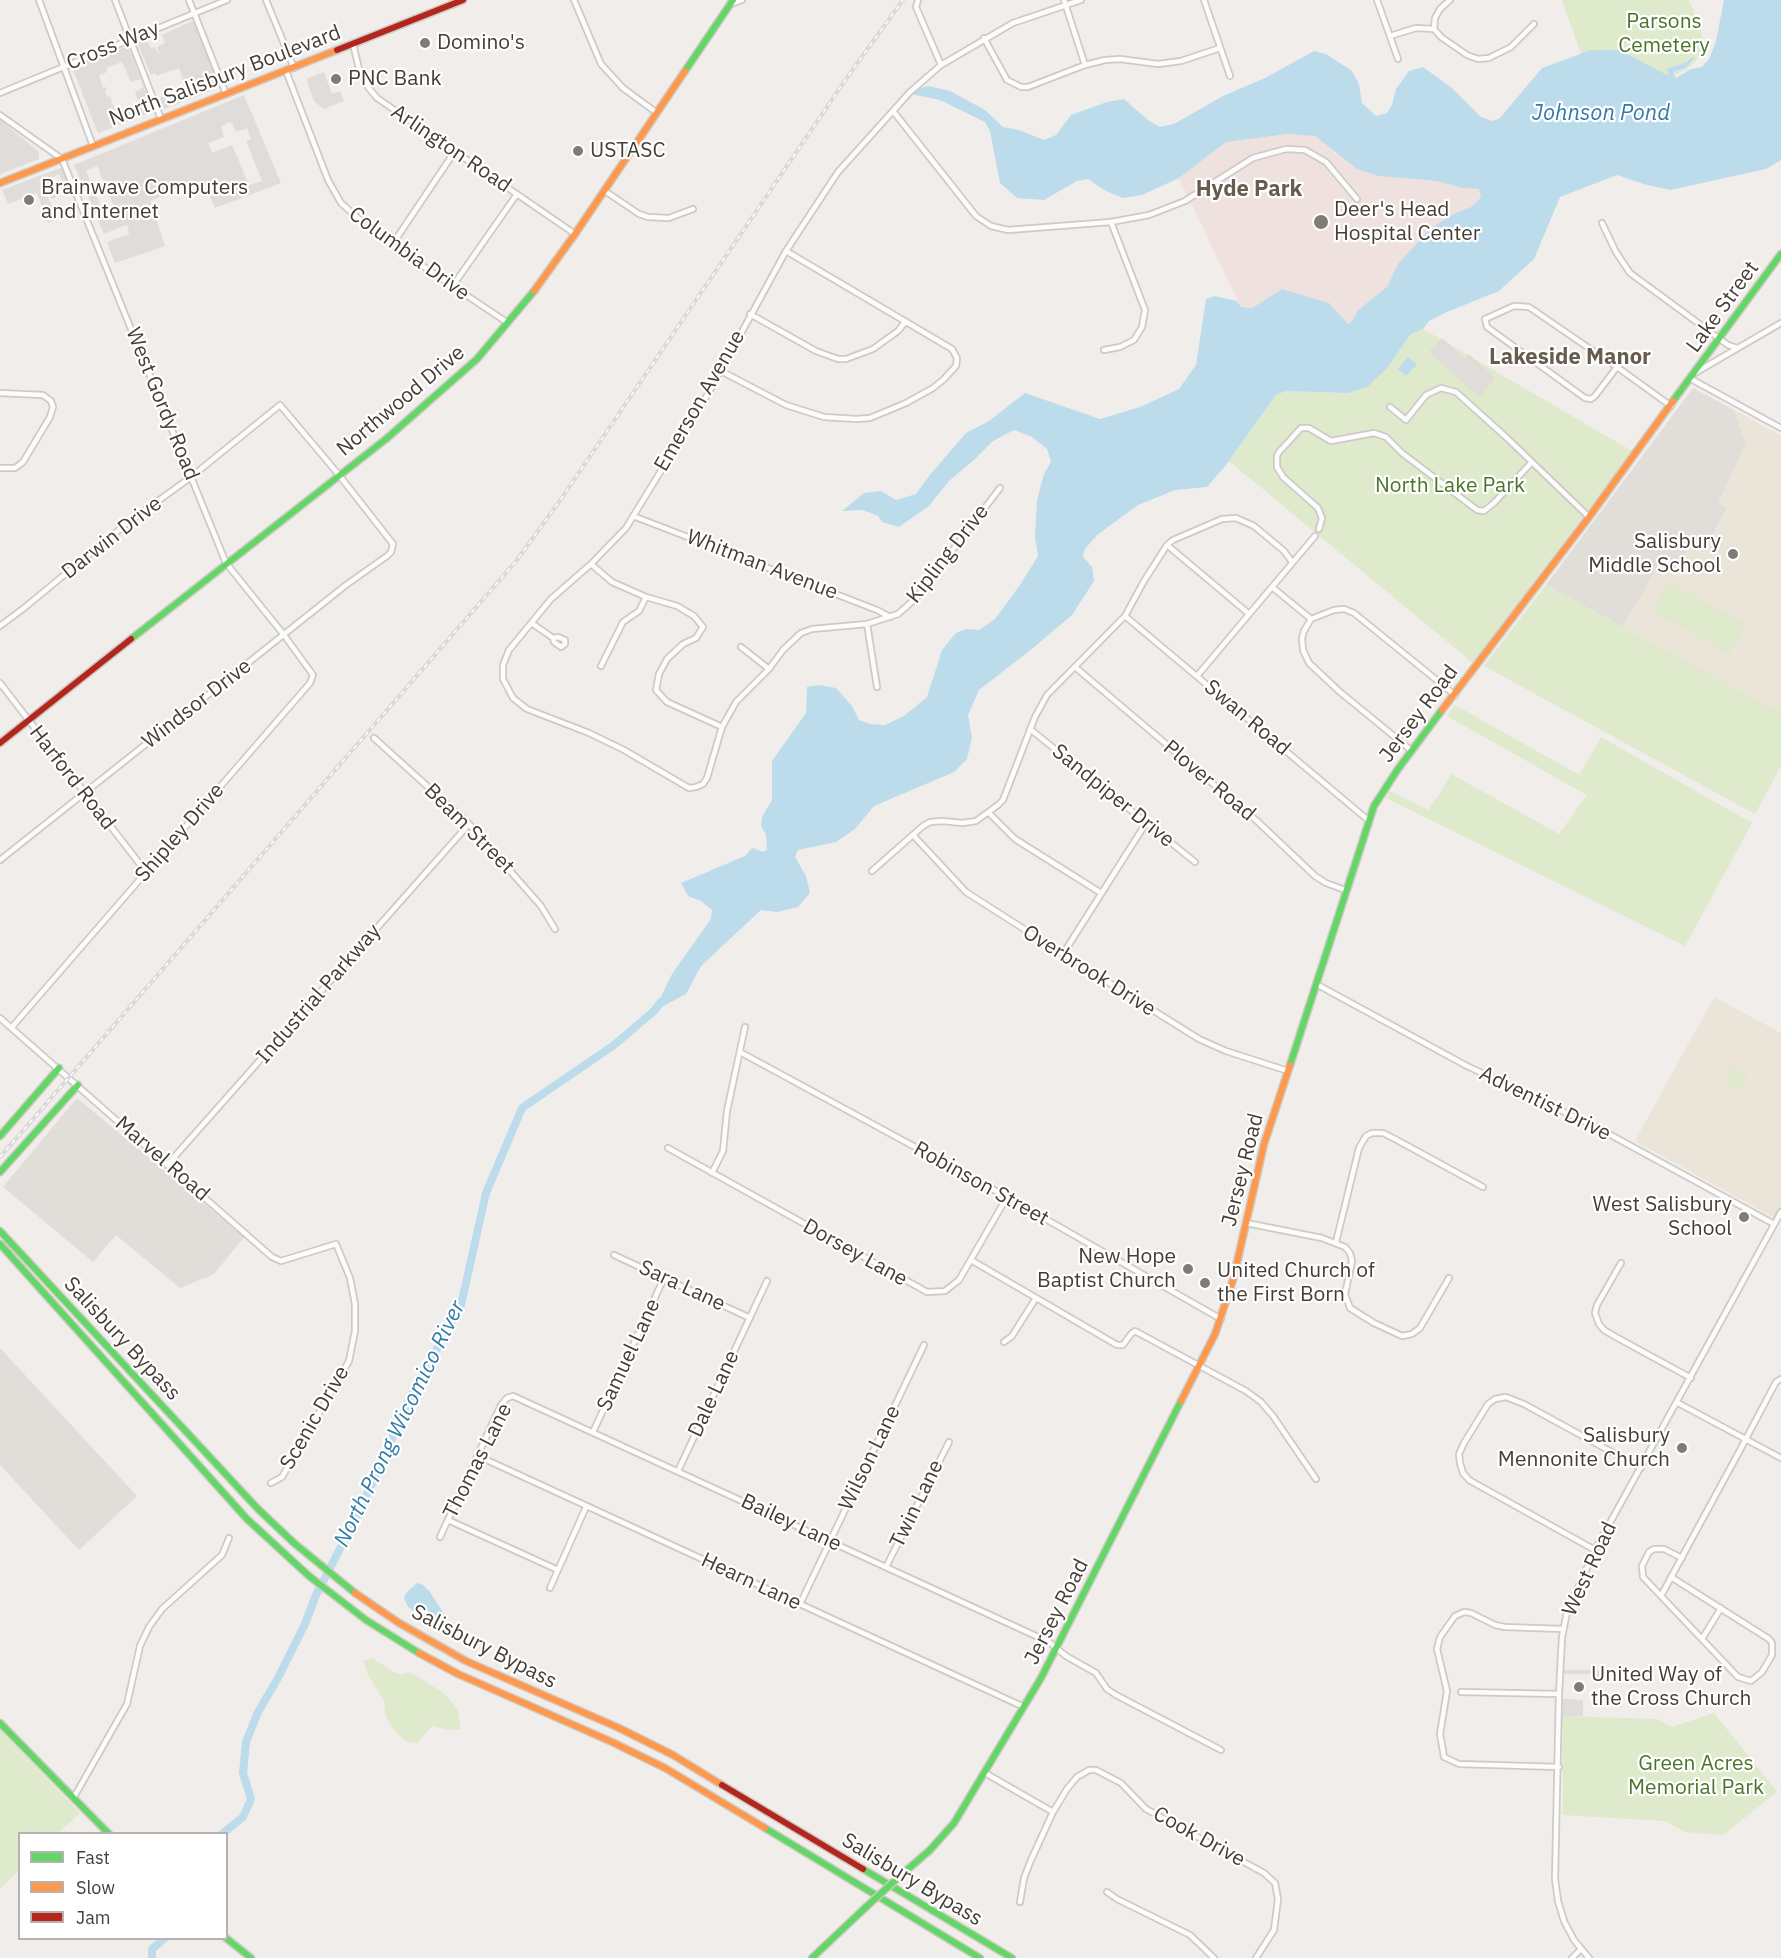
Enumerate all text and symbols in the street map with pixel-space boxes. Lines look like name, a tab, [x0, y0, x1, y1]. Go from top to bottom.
park label: Parsons Cemetery	[1618, 9, 1710, 59]
street label: Cross Way	[63, 16, 163, 76]
street label: North Salisbury Boulevard	[106, 20, 344, 132]
place label: Domino's	[437, 30, 525, 56]
marker: Domino's	[418, 36, 432, 50]
place label: PNC Bank	[348, 66, 441, 92]
marker: PNC Bank	[329, 72, 343, 86]
street label: Arlington Road	[386, 100, 516, 198]
water label: Johnson Pond	[1532, 101, 1670, 127]
place label: USTASC	[590, 138, 666, 164]
marker: USTASC	[571, 144, 585, 158]
place label: Brainwave Computers and Internet	[41, 175, 248, 225]
district label: Hyde Park	[1196, 177, 1302, 203]
marker: Brainwave Computers and Internet	[22, 193, 36, 207]
place label: Deer's Head Hospital Center	[1334, 197, 1481, 247]
street label: Columbia Drive	[344, 202, 474, 306]
marker: Deer's Head Hospital Center	[1312, 213, 1330, 231]
street label: Lake Street	[1682, 257, 1764, 357]
street label: West Gordy Road	[120, 324, 204, 484]
street label: Emerson Avenue	[649, 326, 751, 476]
street label: Northwood Drive	[332, 340, 470, 462]
district label: Lakeside Manor	[1489, 345, 1651, 371]
park label: North Lake Park	[1375, 473, 1525, 499]
street label: Darwin Drive	[57, 491, 167, 585]
street label: Kipling Drive	[902, 500, 994, 608]
street label: Whitman Avenue	[683, 525, 841, 605]
place label: Salisbury Middle School	[1588, 529, 1721, 579]
marker: Salisbury Middle School	[1726, 547, 1740, 561]
street label: Windsor Drive	[137, 654, 257, 754]
street label: Jersey Road	[1374, 660, 1464, 768]
street label: Swan Road	[1199, 675, 1295, 761]
street label: Harford Road	[23, 721, 121, 835]
street label: Plover Road	[1158, 735, 1260, 827]
street label: Sandpiper Drive	[1047, 739, 1179, 853]
street label: Shipley Drive	[130, 778, 230, 888]
street label: Beam Street	[419, 779, 519, 879]
street label: Industrial Parkway	[252, 919, 386, 1069]
street label: Overbrook Drive	[1018, 920, 1160, 1022]
street label: Adventist Drive	[1475, 1061, 1615, 1147]
street label: Marvel Road	[110, 1111, 214, 1207]
street label: Jersey Road	[1217, 1111, 1269, 1229]
street label: Robinson Street	[909, 1136, 1053, 1232]
place label: West Salisbury School	[1593, 1192, 1732, 1242]
marker: West Salisbury School	[1737, 1210, 1751, 1224]
street label: Dorsey Lane	[798, 1214, 912, 1292]
place label: New Hope Baptist Church	[1037, 1244, 1176, 1294]
street label: Sara Lane	[635, 1255, 729, 1317]
place label: United Church of the First Born	[1217, 1258, 1375, 1308]
marker: New Hope Baptist Church	[1181, 1262, 1195, 1276]
street label: Salisbury Bypass	[58, 1272, 186, 1406]
marker: United Church of the First Born	[1198, 1276, 1212, 1290]
street label: Samuel Lane	[592, 1295, 666, 1415]
water label: North Prong Wicomico River	[329, 1297, 471, 1551]
street label: Dale Lane	[683, 1347, 745, 1441]
street label: Scenic Drive	[275, 1362, 355, 1474]
street label: Thomas Lane	[438, 1399, 518, 1523]
street label: Wilson Lane	[834, 1401, 906, 1515]
place label: Salisbury Mennonite Church	[1498, 1423, 1670, 1473]
marker: Salisbury Mennonite Church	[1675, 1441, 1689, 1455]
street label: Twin Lane	[885, 1456, 949, 1552]
street label: Bailey Lane	[737, 1489, 845, 1557]
street label: West Road	[1557, 1518, 1623, 1620]
street label: Hearn Lane	[697, 1548, 805, 1616]
street label: Jersey Road	[1020, 1555, 1094, 1669]
street label: Salisbury Bypass	[407, 1600, 561, 1694]
place label: United Way of the Cross Church	[1591, 1662, 1751, 1712]
marker: United Way of the Cross Church	[1572, 1680, 1586, 1694]
park label: Green Acres Memorial Park	[1628, 1751, 1764, 1801]
street label: Cook Drive	[1149, 1801, 1249, 1873]
street label: Salisbury Bypass	[837, 1828, 987, 1932]
legend	[18, 1832, 228, 1940]
text: Fast	[76, 1846, 110, 1869]
text: Slow	[76, 1876, 115, 1899]
text: Jam	[76, 1906, 111, 1929]

